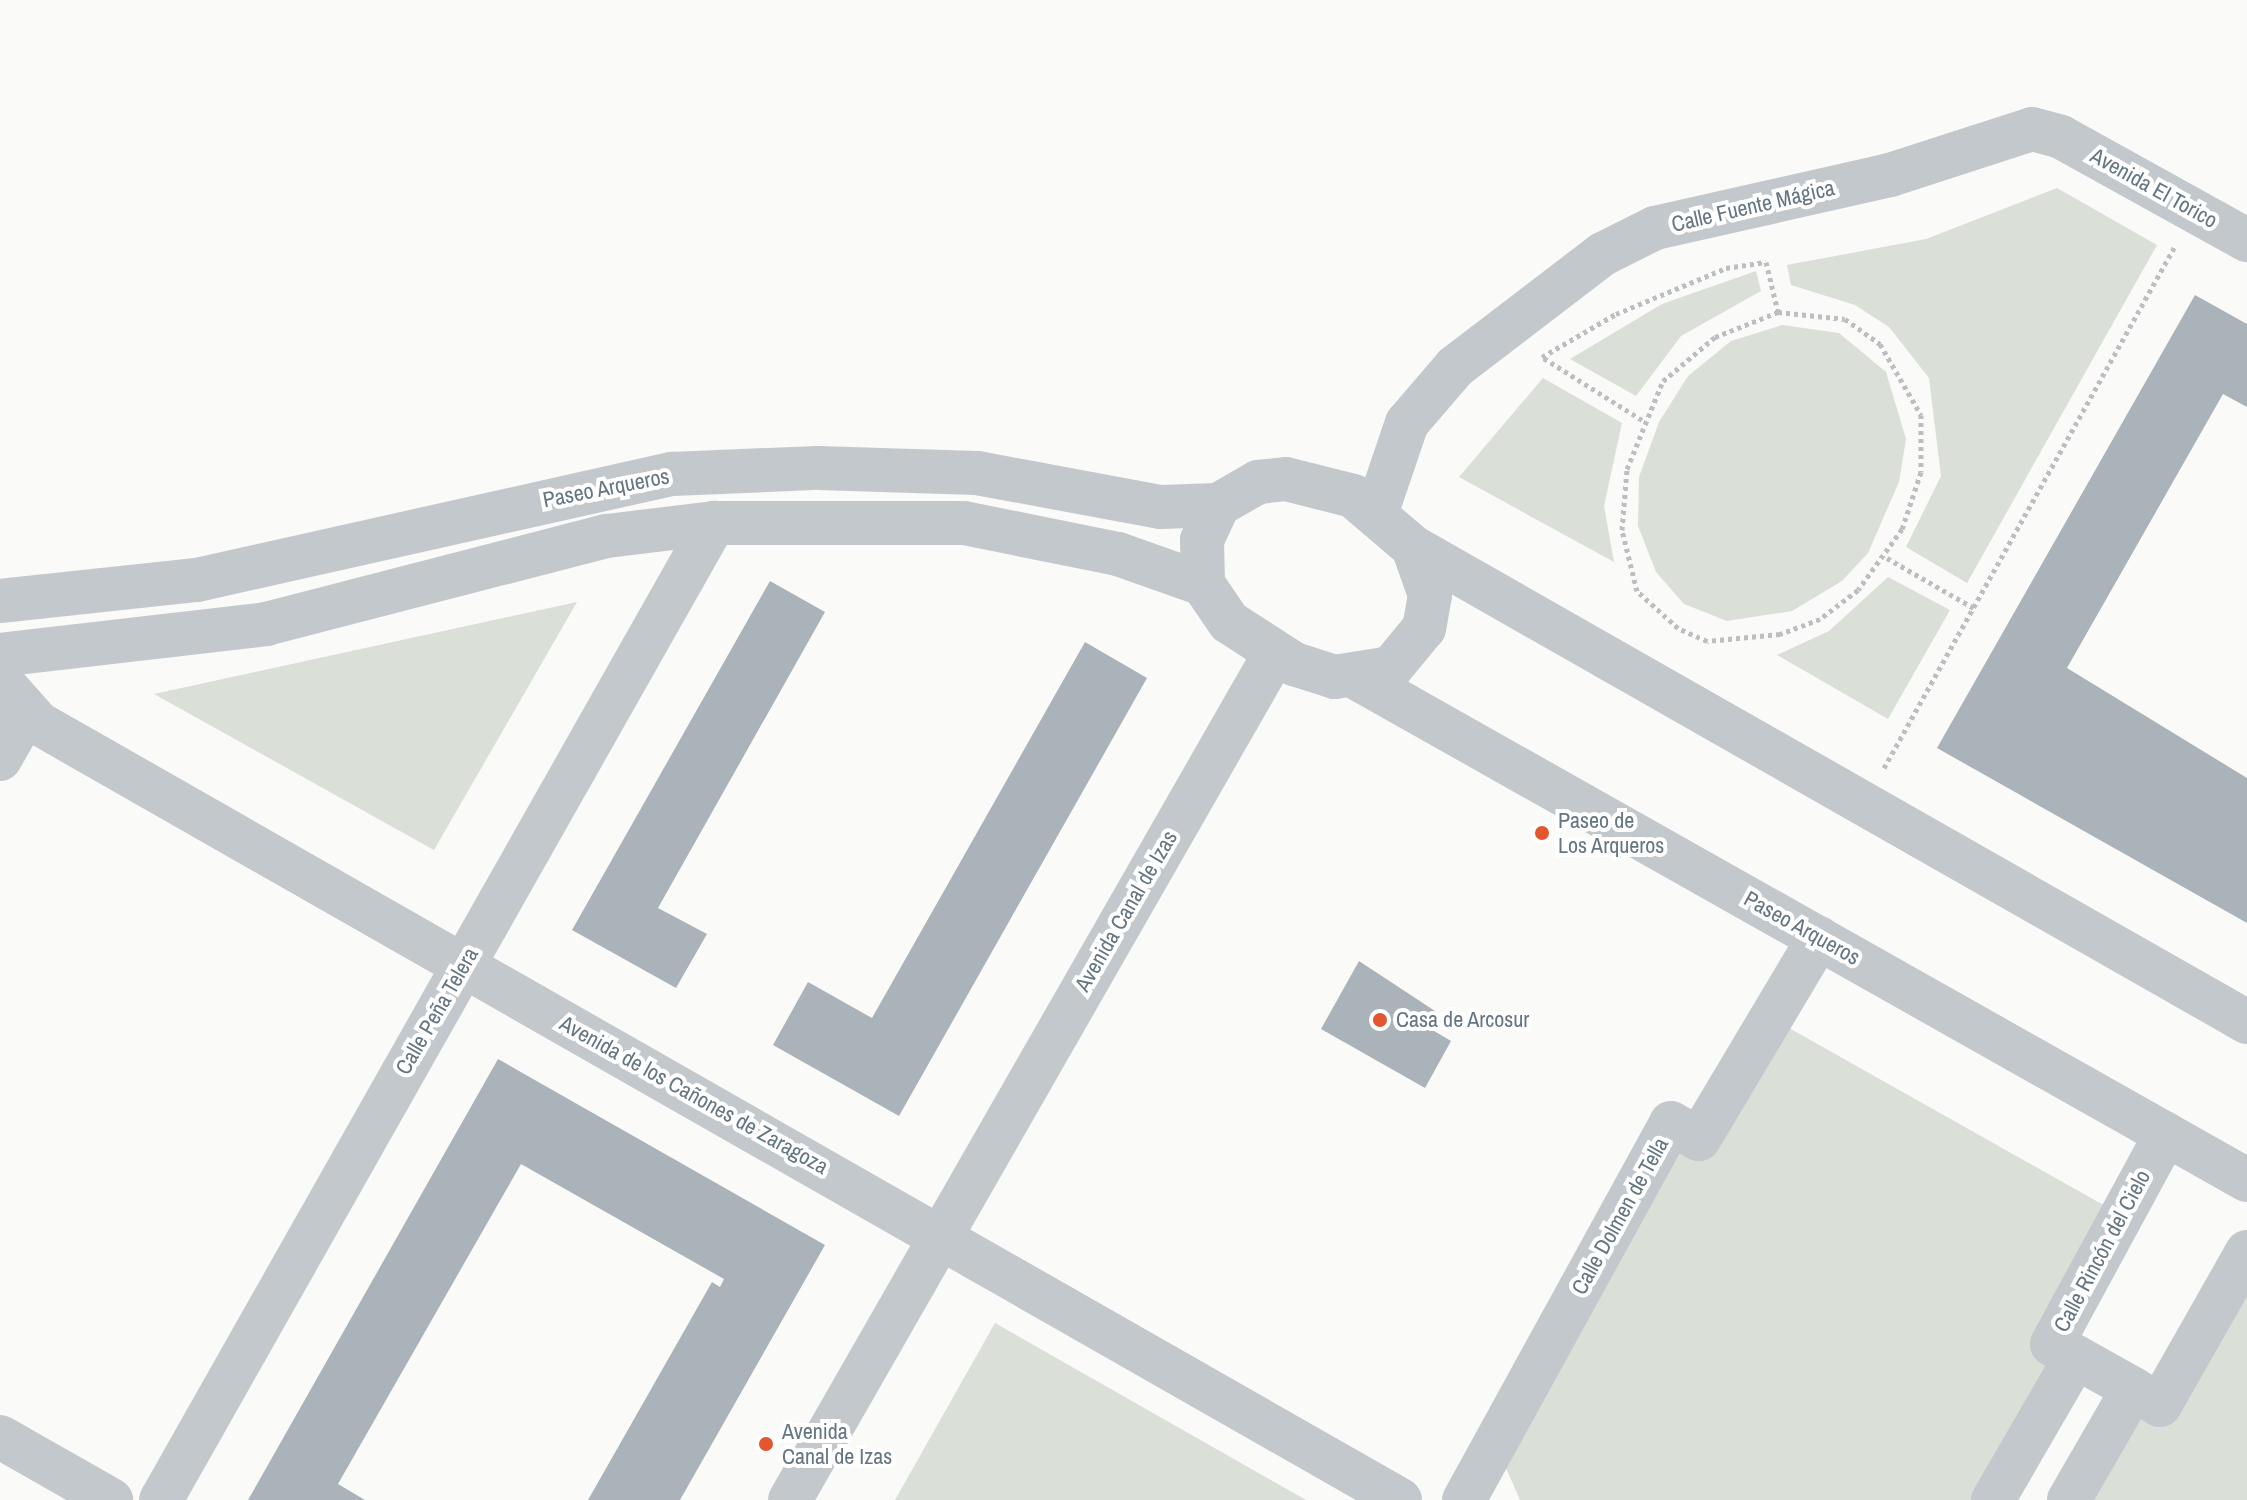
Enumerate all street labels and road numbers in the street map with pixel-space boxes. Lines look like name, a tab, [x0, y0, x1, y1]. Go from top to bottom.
street label: Avenida El Torico	[2086, 142, 2222, 234]
street label: Calle Fuente Mágica	[1669, 174, 1837, 238]
street label: Paseo Arqueros	[540, 463, 672, 513]
street label: Avenida Canal de Izas	[1069, 826, 1183, 996]
street label: Paseo Arqueros	[1739, 885, 1865, 971]
street label: Calle Peña Telera	[390, 943, 484, 1079]
street label: Avenida de los Cañones de Zaragoza	[555, 1010, 833, 1180]
street label: Calle Dolmen de Tella	[1566, 1133, 1674, 1299]
street label: Calle Rincón del Cielo	[2048, 1166, 2156, 1336]

